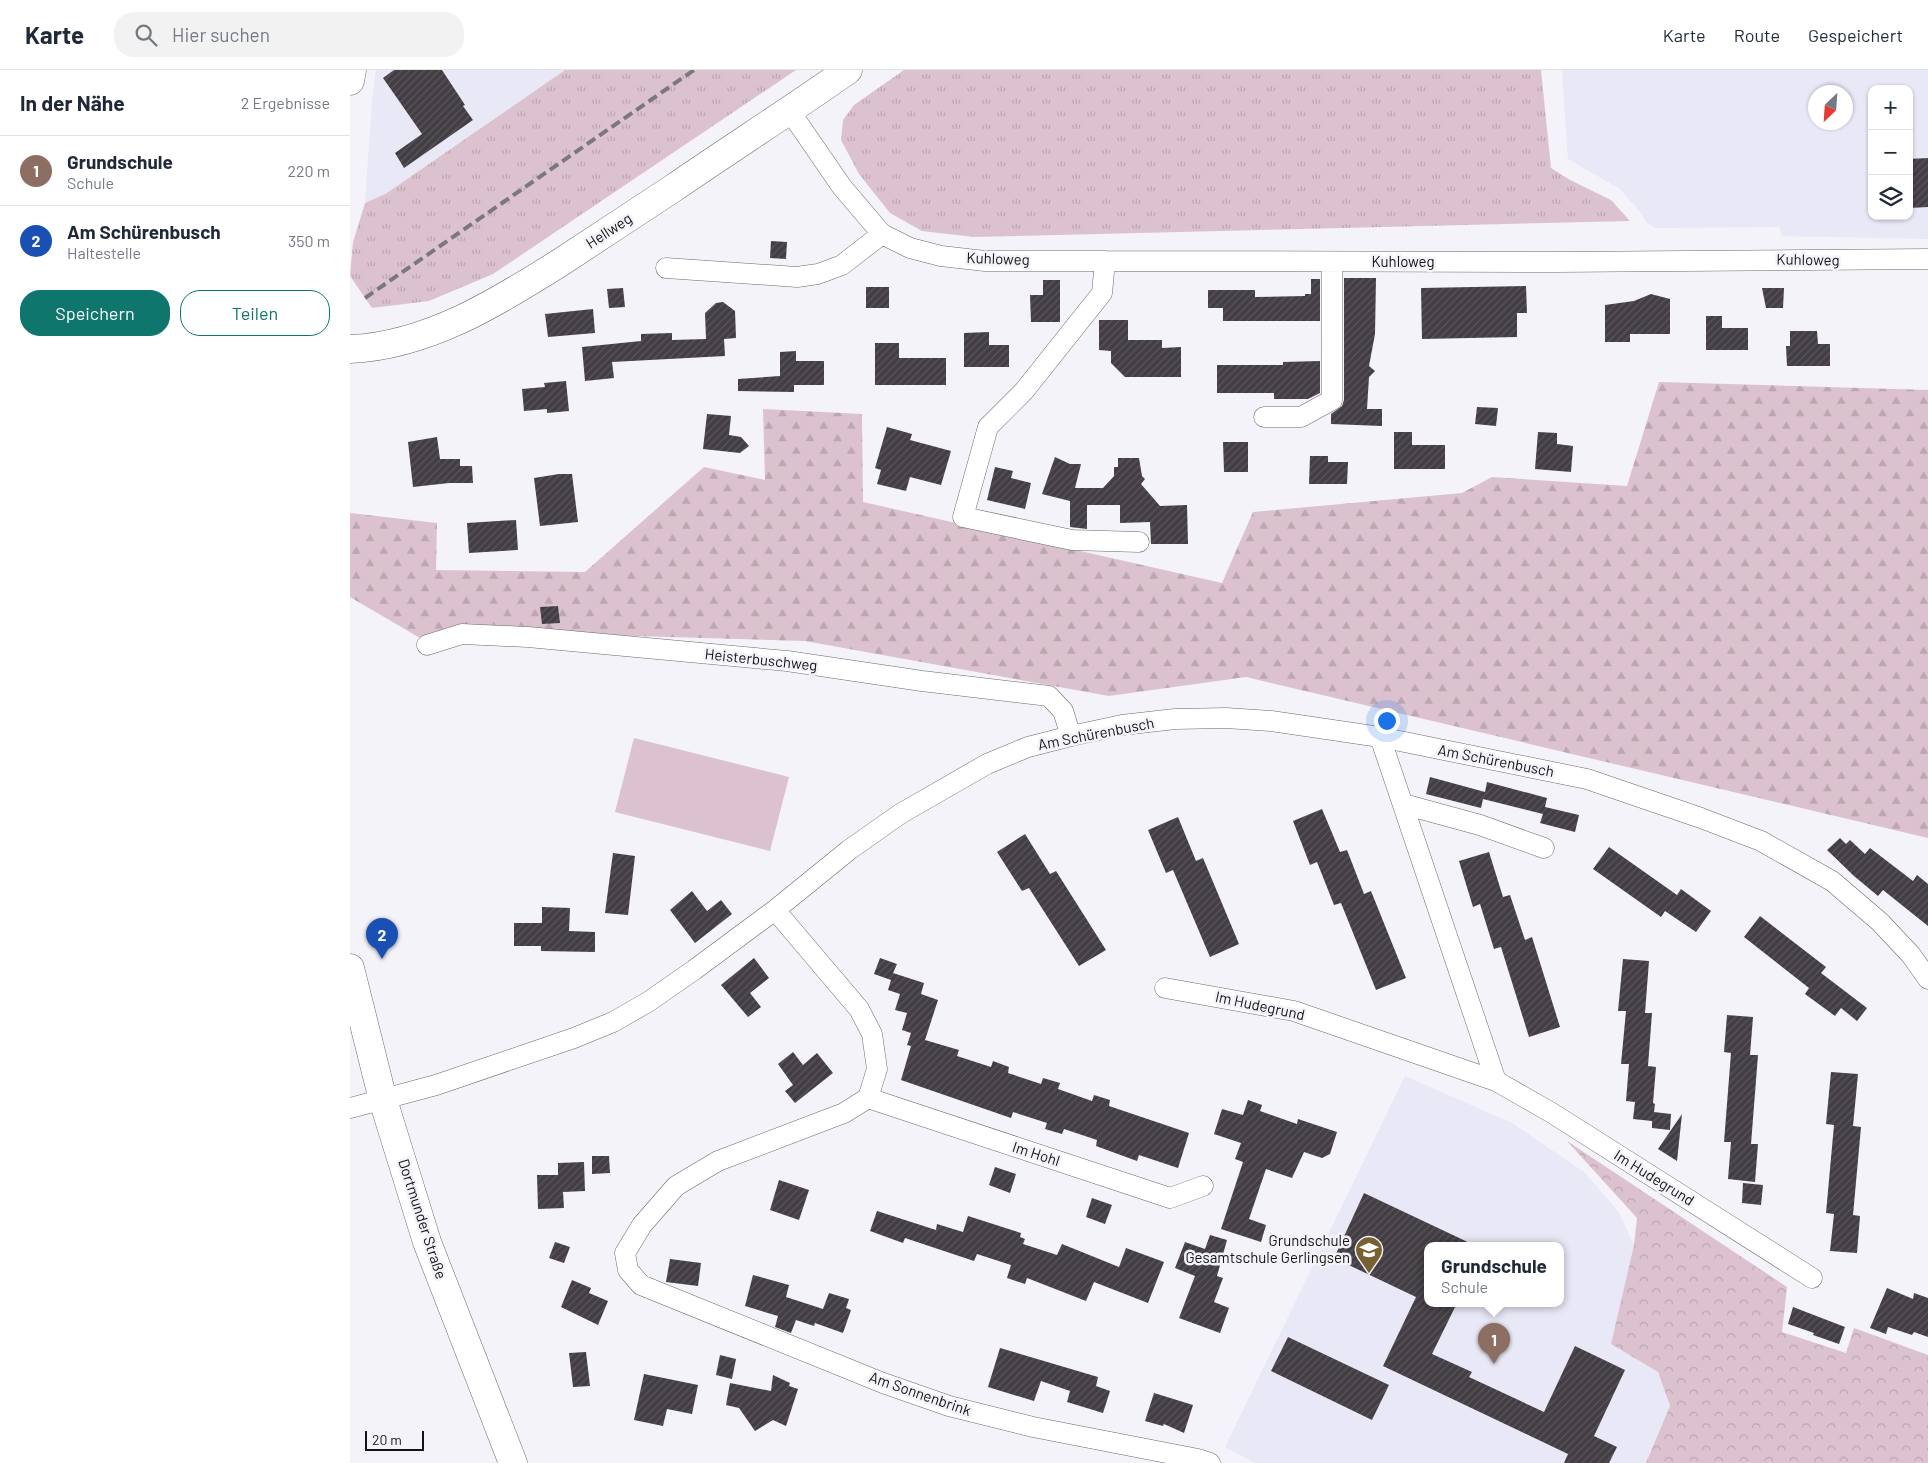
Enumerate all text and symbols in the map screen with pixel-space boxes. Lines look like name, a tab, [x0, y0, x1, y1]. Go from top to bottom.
search box	[114, 12, 464, 57]
text: Karte	[25, 20, 84, 49]
icon: search	[132, 21, 160, 49]
text: Hier suchen	[172, 23, 270, 46]
text: Karte	[1663, 24, 1706, 46]
text: Route	[1734, 24, 1780, 46]
text: Gespeichert	[1808, 24, 1903, 46]
north arrow	[1808, 85, 1853, 130]
map controls	[1868, 85, 1913, 220]
button: +	[1868, 85, 1913, 130]
text: In der Nähe	[20, 90, 125, 115]
text: 2 Ergebnisse	[241, 93, 330, 112]
button: −	[1868, 130, 1913, 175]
text: Grundschule	[67, 150, 173, 173]
text: 1	[33, 161, 39, 180]
text: 220 m	[287, 161, 330, 180]
text: Schule	[67, 173, 114, 192]
button: layers	[1868, 175, 1913, 220]
street label: Hellweg	[582, 209, 635, 252]
text: Am Schürenbusch	[67, 220, 221, 243]
text: 2	[32, 231, 40, 250]
text: 350 m	[288, 231, 330, 250]
text: Haltestelle	[67, 243, 141, 262]
street label: Kuhloweg	[966, 248, 1030, 268]
street label: Kuhloweg	[1776, 249, 1840, 269]
street label: Kuhloweg	[1371, 252, 1435, 270]
button: Speichern	[20, 290, 170, 336]
button: Teilen	[180, 290, 330, 336]
street label: Heisterbuschweg	[704, 644, 818, 674]
your location	[1374, 708, 1400, 734]
street label: Am Schürenbusch	[1036, 713, 1155, 753]
street label: Am Schürenbusch	[1437, 740, 1556, 780]
pin: 2	[366, 918, 398, 959]
street label: Im Hudegrund	[1214, 987, 1307, 1023]
street label: Im Hohl	[1010, 1137, 1062, 1169]
street label: Im Hudegrund	[1611, 1145, 1698, 1209]
street label: Dortmunder Straße	[395, 1156, 451, 1281]
place label: Grundschule Gesamtschule Gerlingsen	[1185, 1231, 1350, 1266]
school or university icon: Grundschule Gesamtschule Gerlingsen	[1354, 1235, 1384, 1274]
popup	[1424, 1242, 1564, 1307]
text: Grundschule	[1441, 1254, 1547, 1277]
text: Schule	[1441, 1277, 1488, 1296]
pin: 1	[1478, 1323, 1510, 1364]
street label: Am Sonnenbrink	[867, 1367, 974, 1419]
scale bar	[365, 1428, 424, 1451]
text: 20 m	[372, 1431, 402, 1448]

